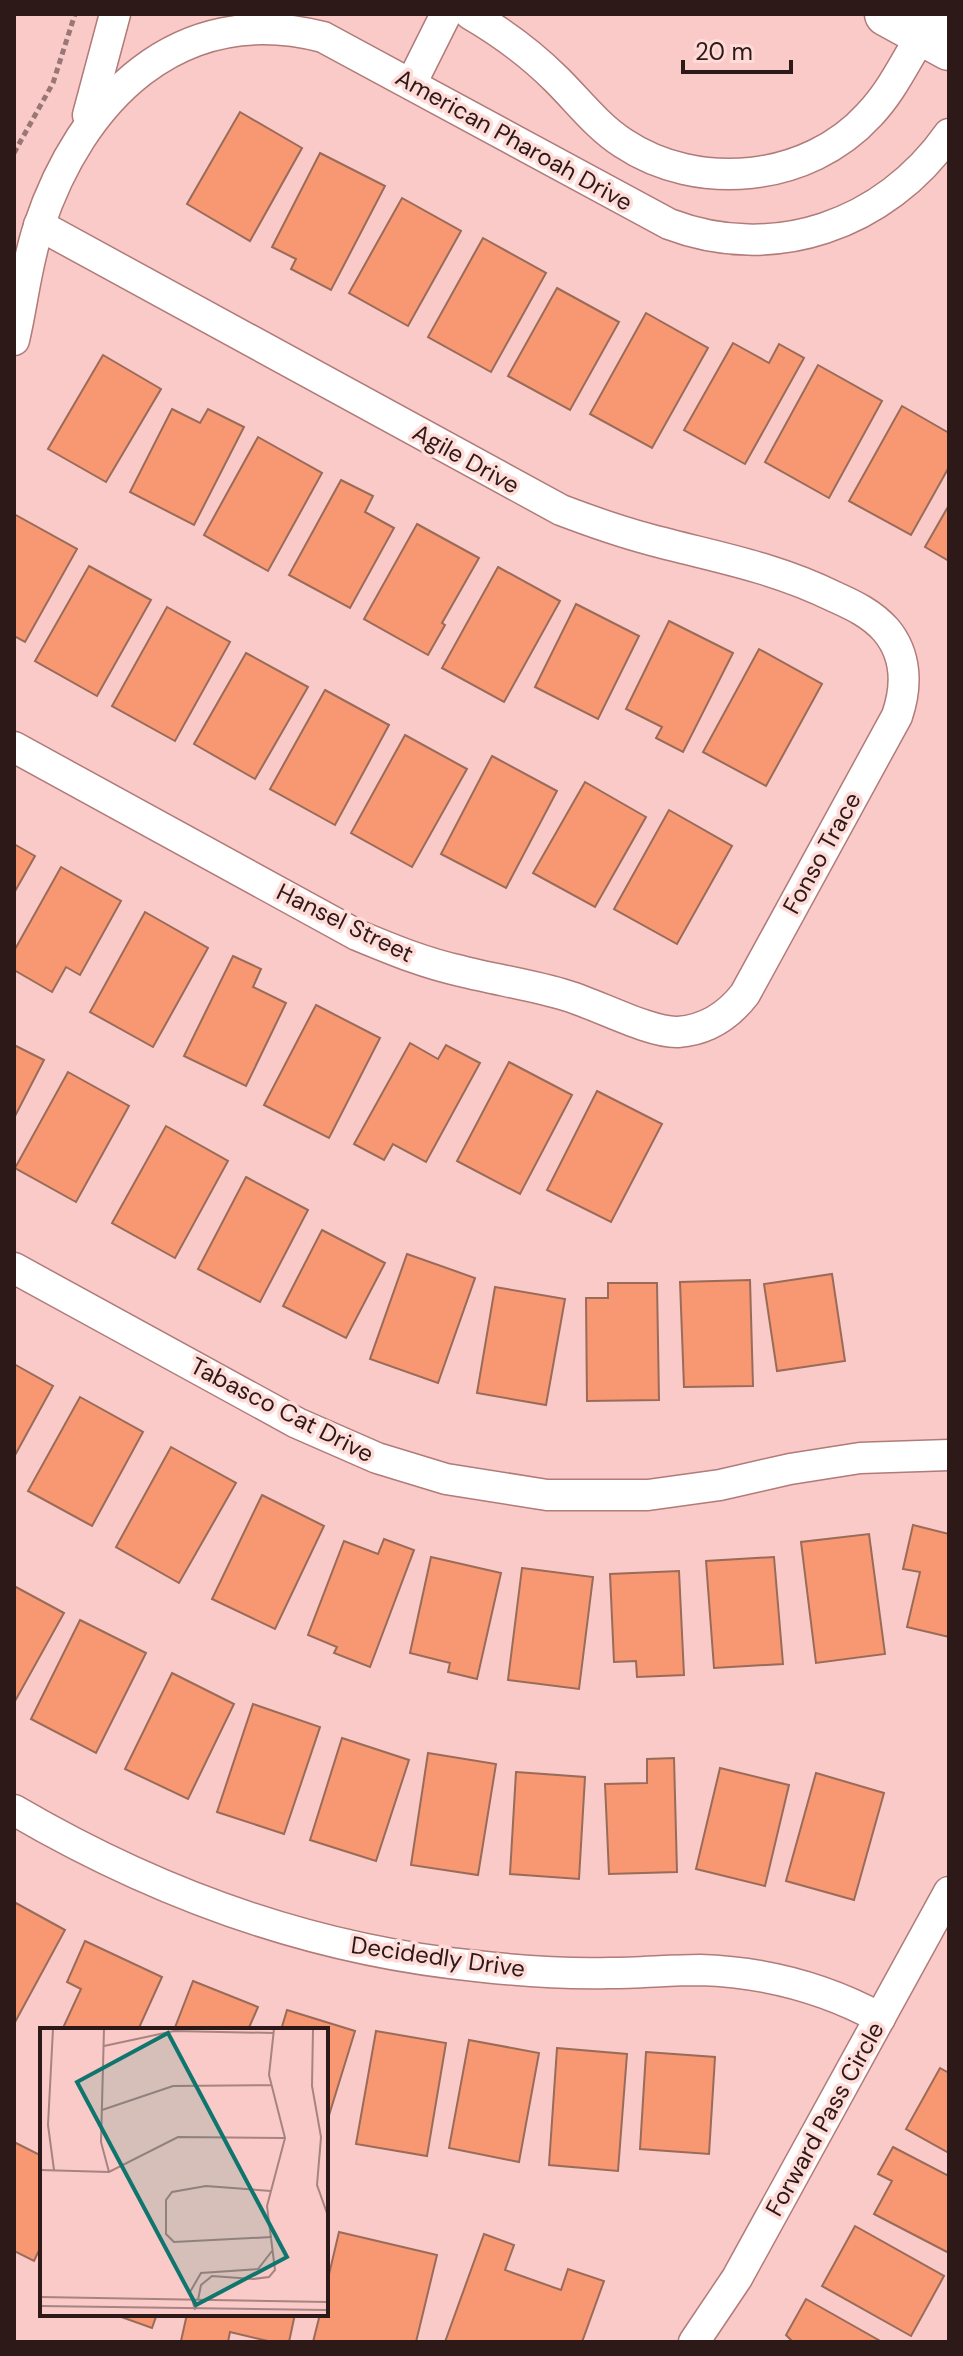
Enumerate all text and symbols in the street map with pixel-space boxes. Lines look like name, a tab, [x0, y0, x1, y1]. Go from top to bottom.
scale bar	[683, 24, 791, 74]
text: 20 m	[695, 36, 753, 67]
street label: American Pharoah Drive	[390, 62, 638, 218]
street label: Agile Drive	[407, 417, 525, 501]
street label: Fonso Trace	[775, 786, 868, 919]
street label: Hansel Street	[272, 876, 419, 969]
street label: Tabasco Cat Drive	[185, 1350, 379, 1469]
street label: Decidedly Drive	[349, 1929, 527, 1984]
street label: Forward Pass Circle	[758, 2016, 891, 2221]
inset map	[40, 2028, 328, 2316]

